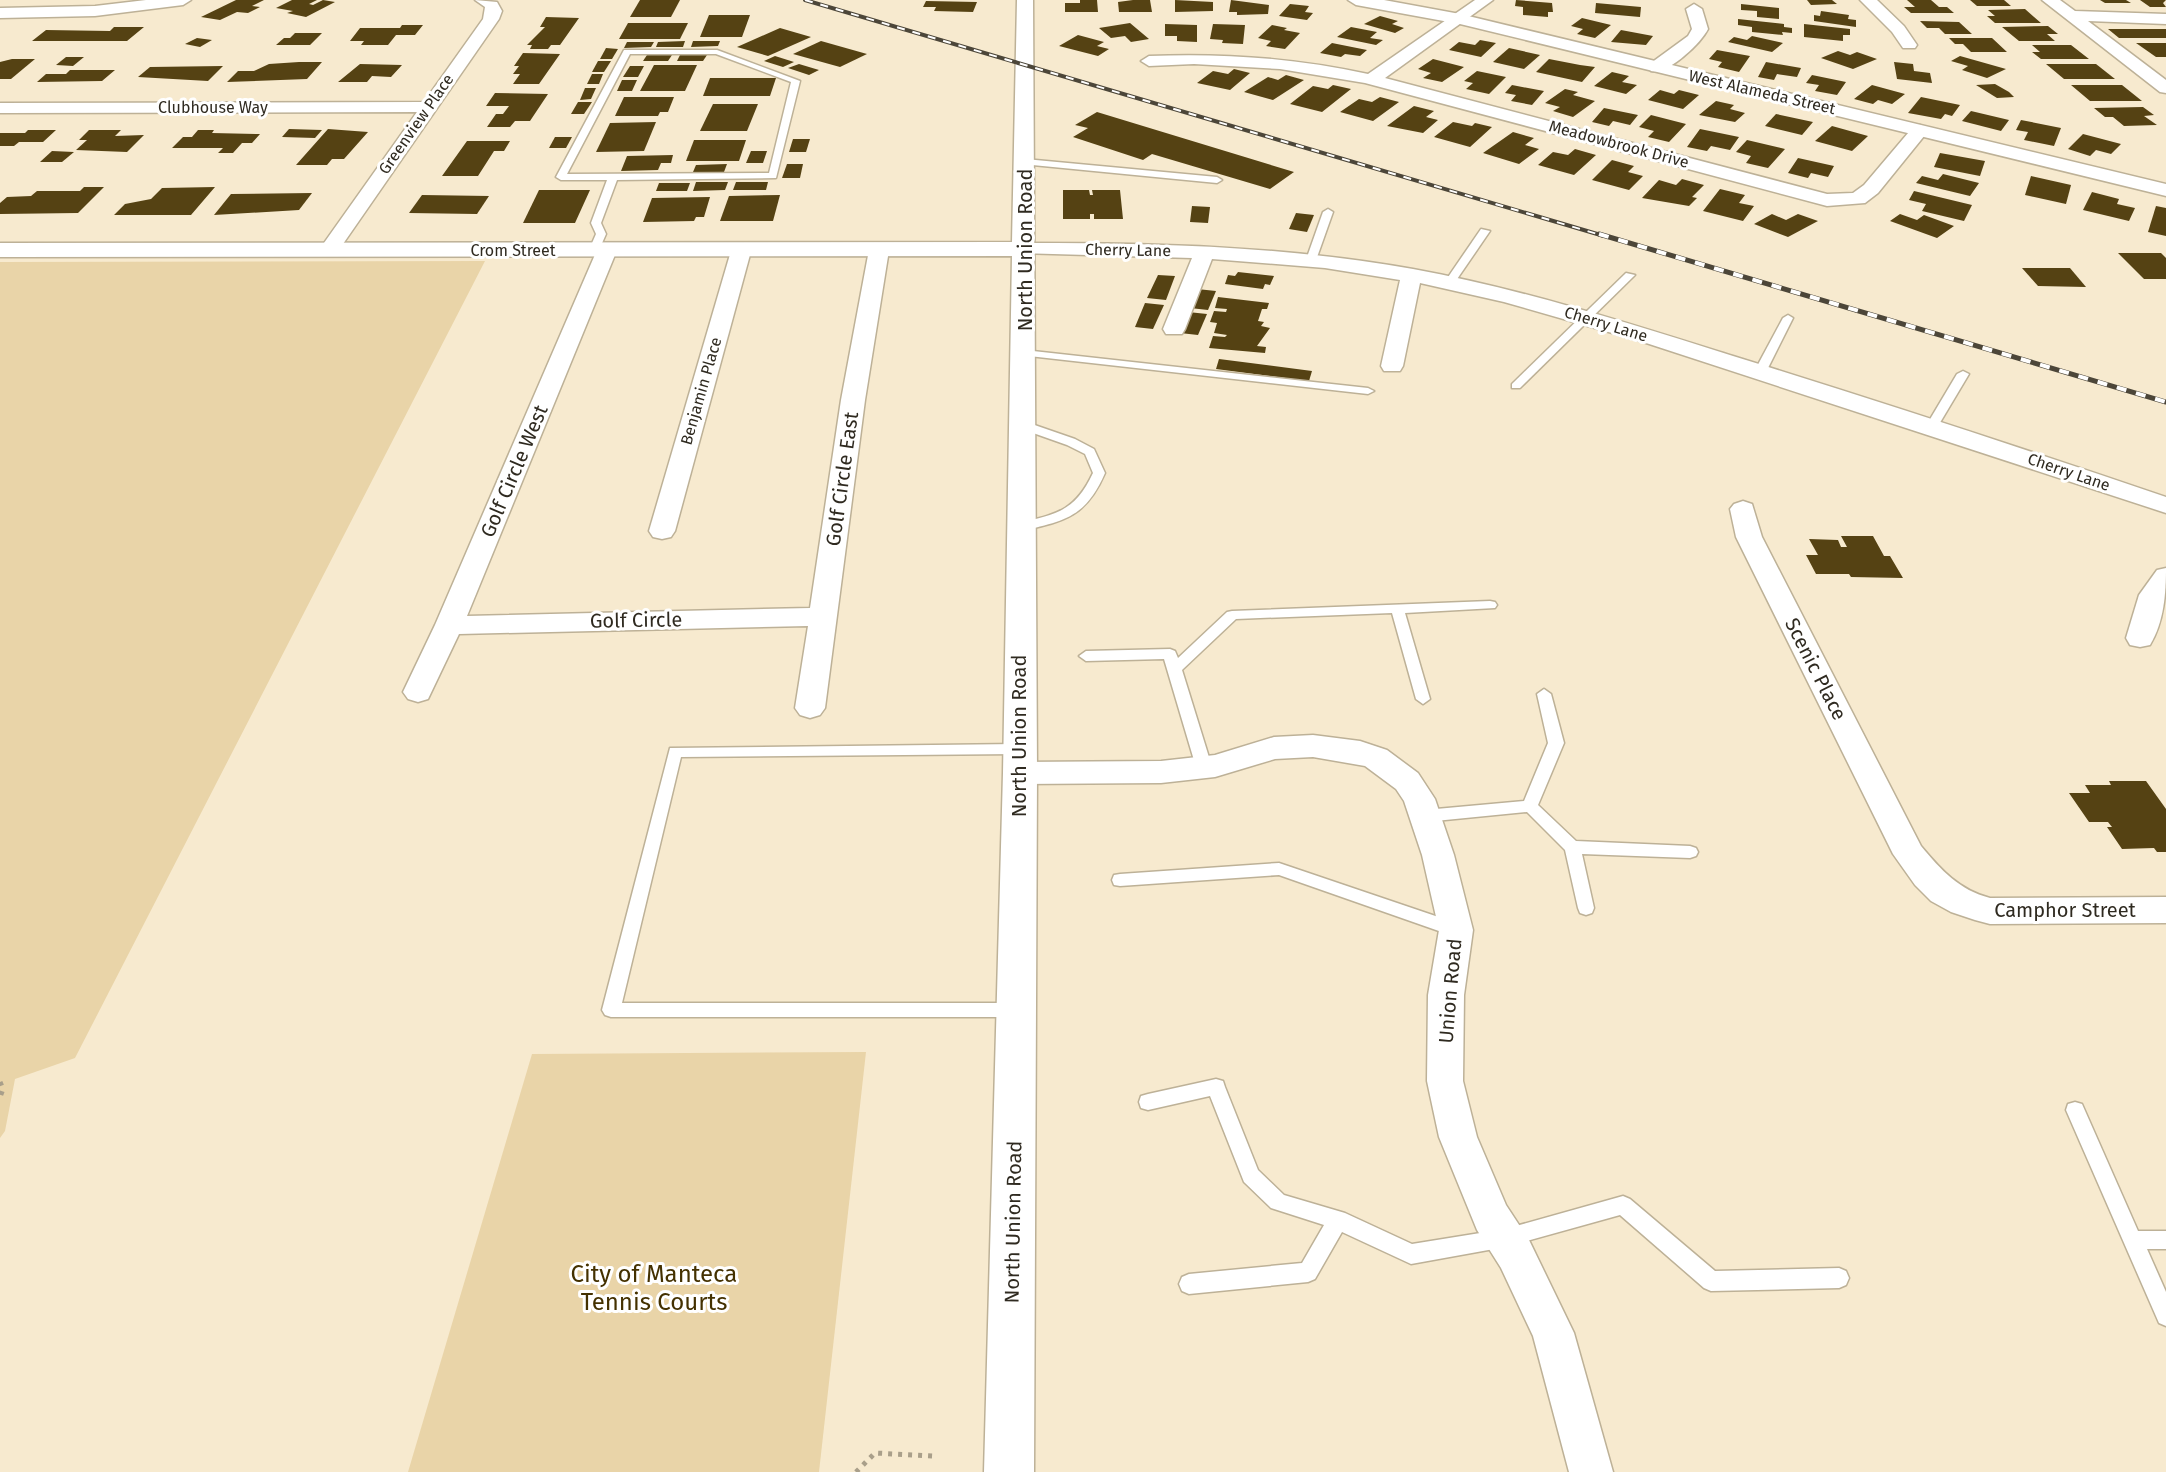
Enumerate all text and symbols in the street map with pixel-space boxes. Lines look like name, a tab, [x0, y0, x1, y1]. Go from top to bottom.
street label: West Alameda Street	[1687, 66, 1837, 118]
street label: Greenview Place	[374, 70, 458, 178]
street label: Clubhouse Way	[158, 98, 268, 117]
street label: Meadowbrook Drive	[1547, 116, 1691, 172]
street label: North Union Road	[1013, 169, 1037, 331]
street label: Cherry Lane	[1085, 240, 1171, 260]
street label: Crom Street	[470, 241, 556, 260]
street label: Cherry Lane	[1562, 302, 1650, 346]
street label: Benjamin Place	[677, 335, 725, 447]
street label: Golf Circle West	[475, 401, 553, 541]
street label: Golf Circle East	[821, 410, 863, 548]
street label: Cherry Lane	[2025, 449, 2113, 495]
street label: Golf Circle	[590, 607, 682, 633]
street label: Scenic Place	[1780, 614, 1852, 724]
street label: North Union Road	[1007, 655, 1031, 817]
street label: Camphor Street	[1994, 898, 2137, 922]
street label: Union Road	[1433, 937, 1467, 1045]
street label: North Union Road	[1000, 1140, 1026, 1304]
park label: City of Manteca Tennis Courts	[571, 1260, 737, 1316]

